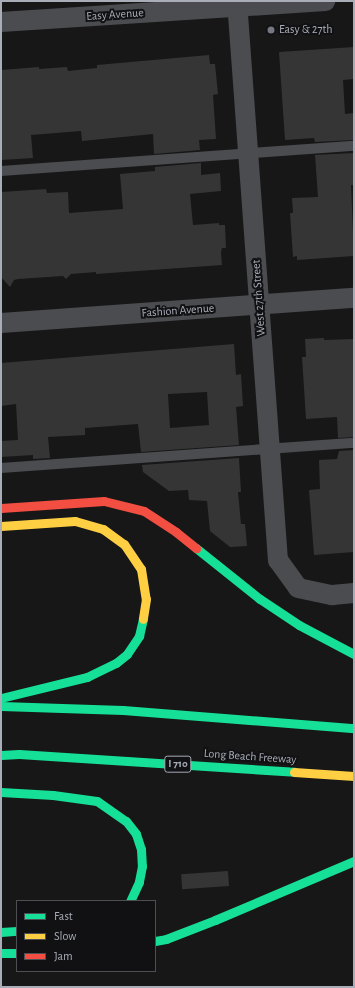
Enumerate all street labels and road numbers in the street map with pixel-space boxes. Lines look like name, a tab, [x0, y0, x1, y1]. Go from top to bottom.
street label: Easy Avenue	[86, 6, 144, 24]
street label: West 27th Street	[249, 259, 269, 337]
street label: Fashion Avenue	[141, 301, 215, 321]
street label: Long Beach Freeway	[203, 747, 297, 767]
road number: I 710	[164, 755, 192, 773]

